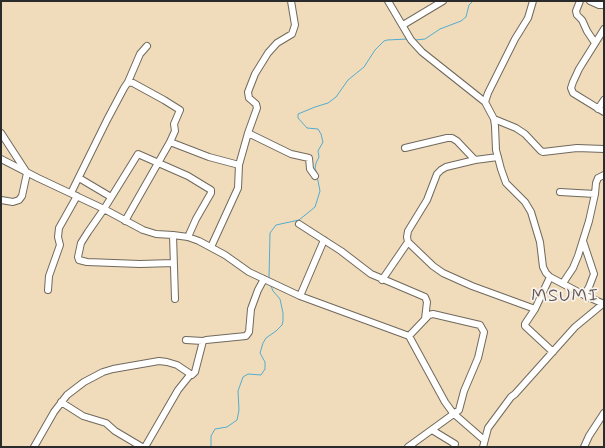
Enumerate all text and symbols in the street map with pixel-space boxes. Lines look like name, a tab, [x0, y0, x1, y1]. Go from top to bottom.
district label: MSUMI	[532, 286, 598, 308]

